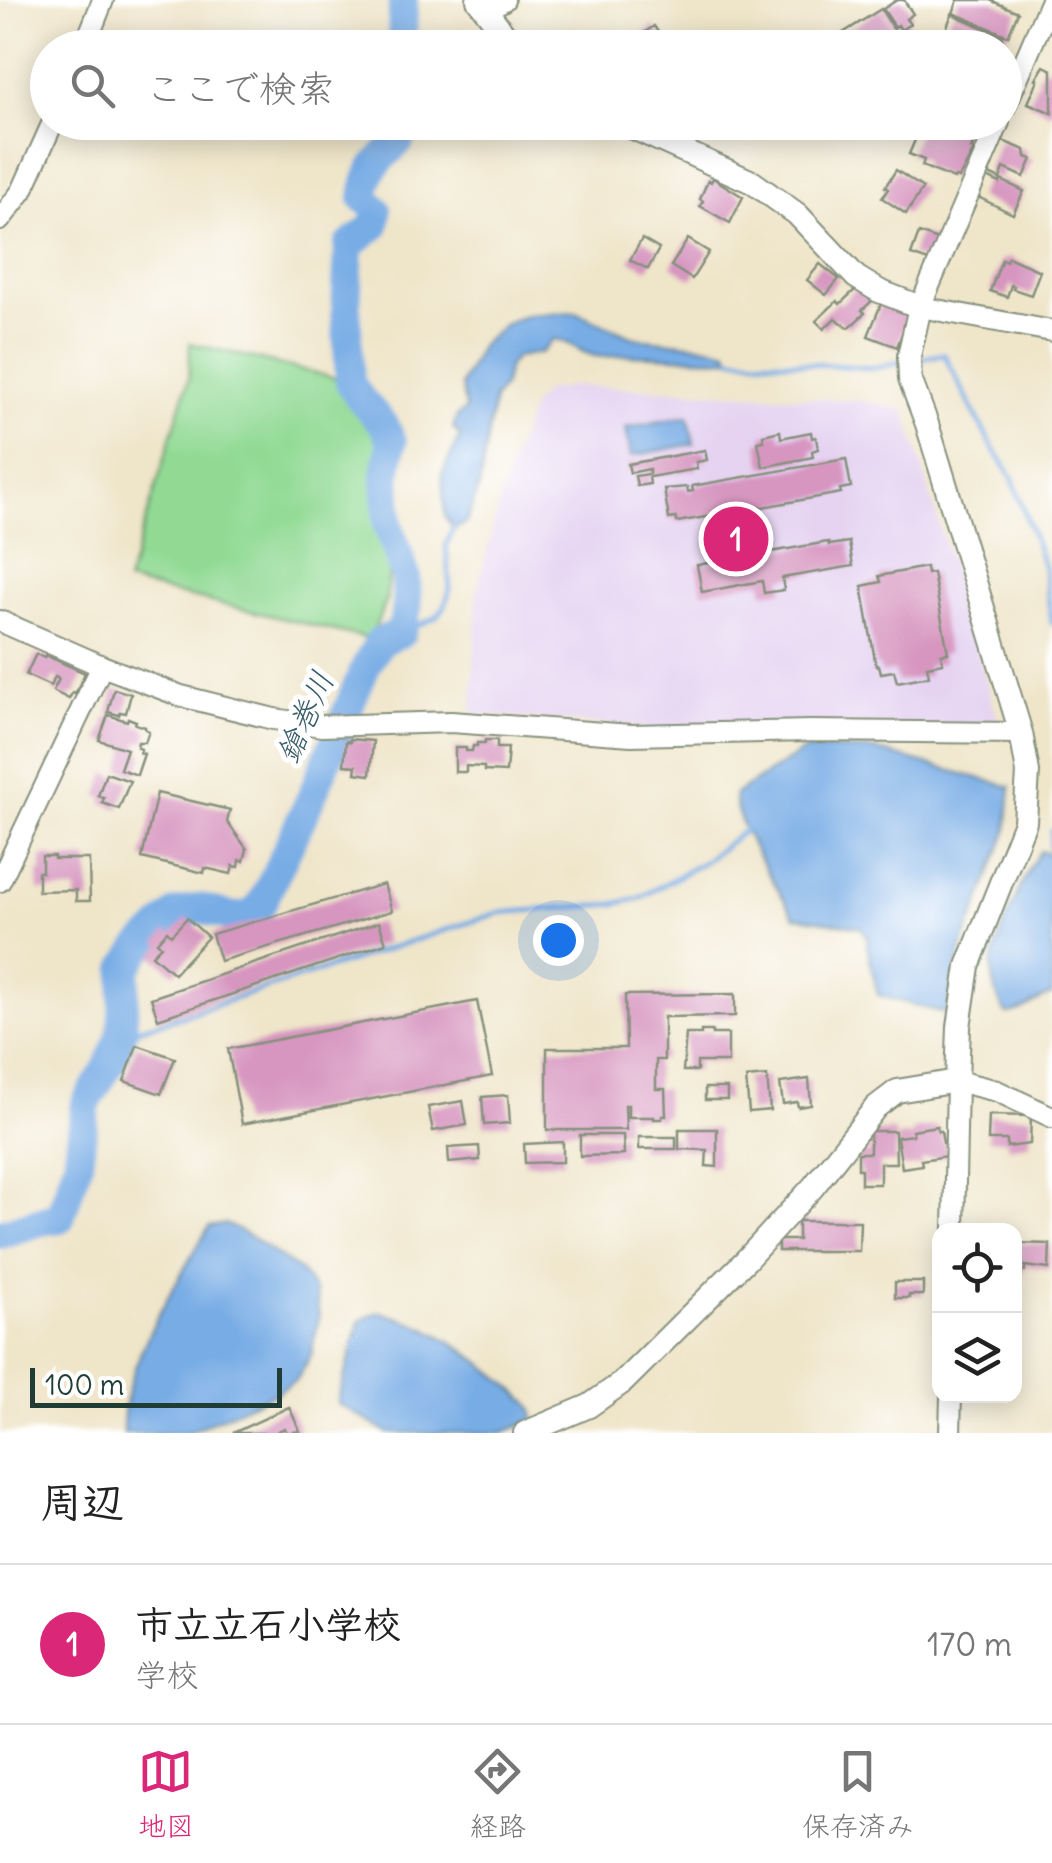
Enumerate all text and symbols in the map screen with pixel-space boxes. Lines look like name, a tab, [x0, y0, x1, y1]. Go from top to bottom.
search box	[30, 30, 1022, 140]
icon: search	[65, 58, 120, 113]
text: ここで検索	[145, 65, 335, 112]
pin: 1	[704, 502, 768, 576]
water label: 鎗巻川	[266, 665, 343, 769]
your location	[533, 915, 584, 966]
map controls	[932, 1223, 1022, 1403]
button: locate	[932, 1223, 1022, 1313]
button: layers	[932, 1313, 1022, 1403]
scale bar	[30, 1363, 282, 1408]
text: 100 m	[45, 1367, 124, 1403]
text: 周辺	[40, 1476, 124, 1528]
text: 市立立石小学校	[135, 1601, 401, 1648]
text: 1	[66, 1624, 79, 1665]
text: 170 m	[927, 1624, 1012, 1665]
text: 学校	[135, 1654, 199, 1695]
tab: 地図	[138, 1744, 194, 1844]
tab: 経路	[470, 1744, 526, 1844]
tab: 保存済み	[802, 1744, 914, 1844]

